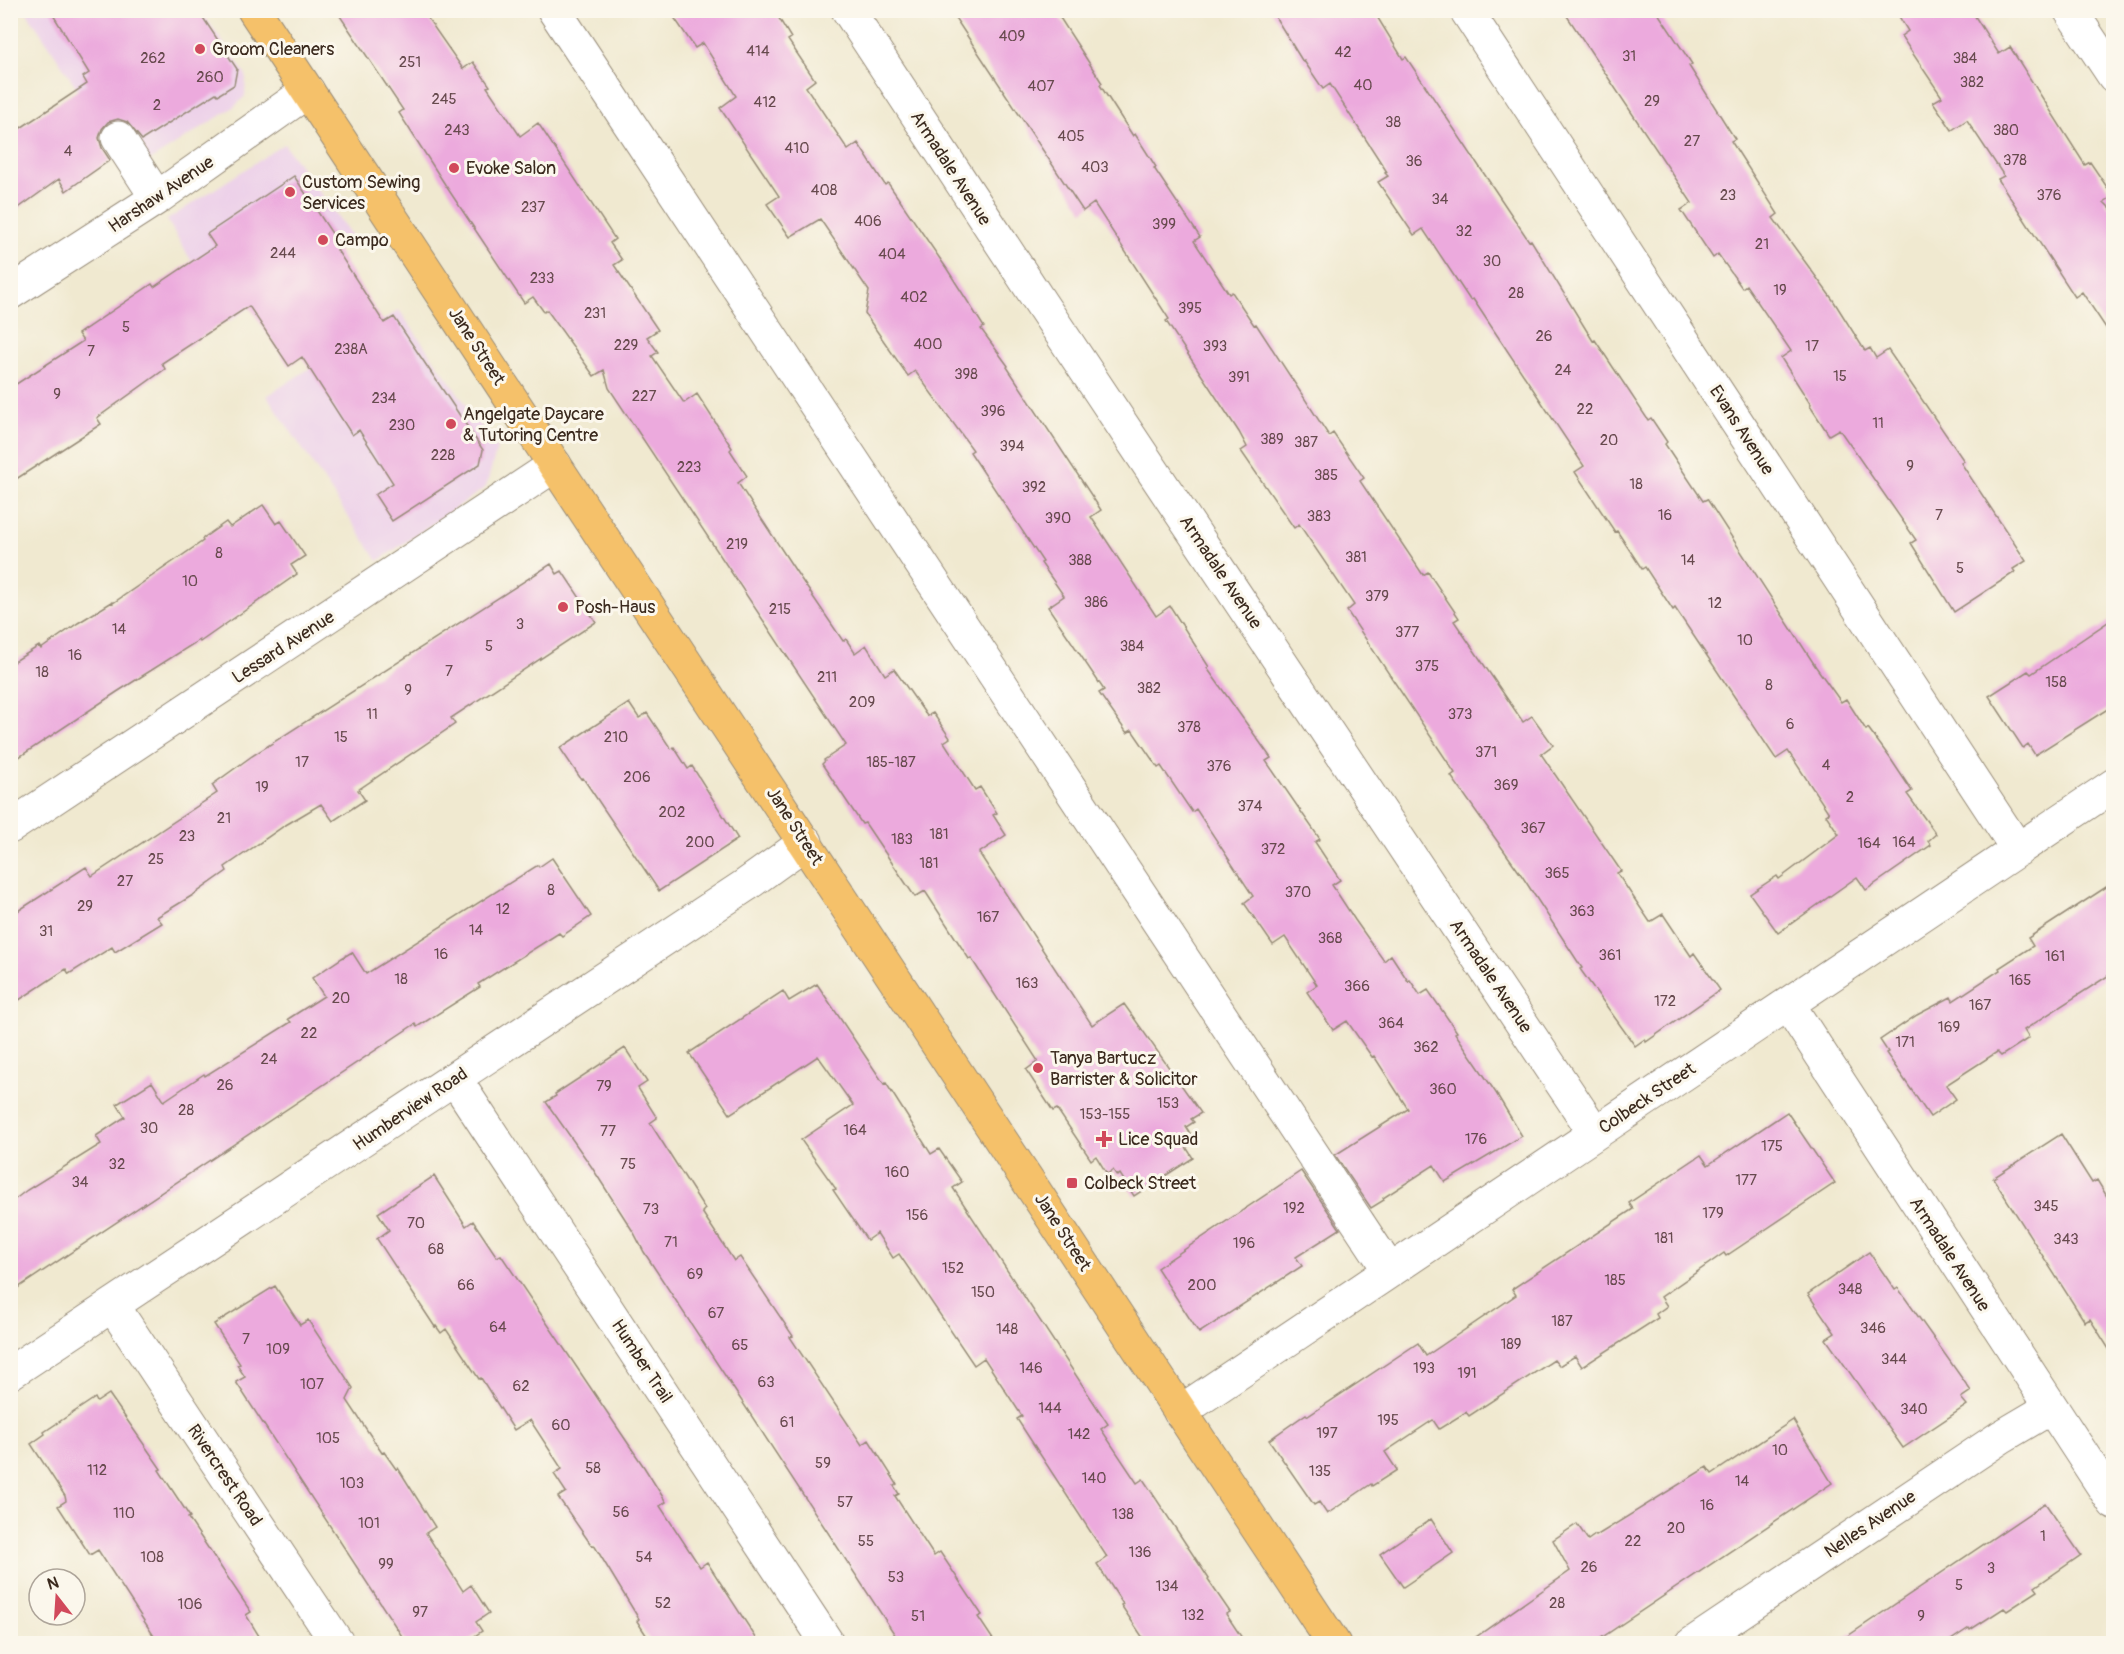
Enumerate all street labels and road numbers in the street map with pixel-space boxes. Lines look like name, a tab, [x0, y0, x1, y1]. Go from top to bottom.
street label: Armadale Avenue	[905, 107, 996, 230]
street label: Harshaw Avenue	[104, 151, 219, 238]
street label: Jane Street	[443, 303, 511, 390]
street label: Evans Avenue	[1704, 381, 1779, 480]
street label: Armadale Avenue	[1174, 511, 1267, 634]
street label: Lessard Avenue	[228, 606, 339, 689]
street label: Jane Street	[761, 783, 829, 870]
street label: Armadale Avenue	[1444, 915, 1537, 1038]
street label: Colbeck Street	[1594, 1057, 1701, 1139]
street label: Humberview Road	[348, 1063, 472, 1156]
street label: Jane Street	[1029, 1189, 1097, 1276]
street label: Armadale Avenue	[1904, 1193, 1995, 1316]
street label: Humber Trail	[606, 1315, 677, 1408]
street label: Rivercrest Road	[182, 1420, 267, 1531]
street label: Nelles Avenue	[1820, 1485, 1921, 1564]

